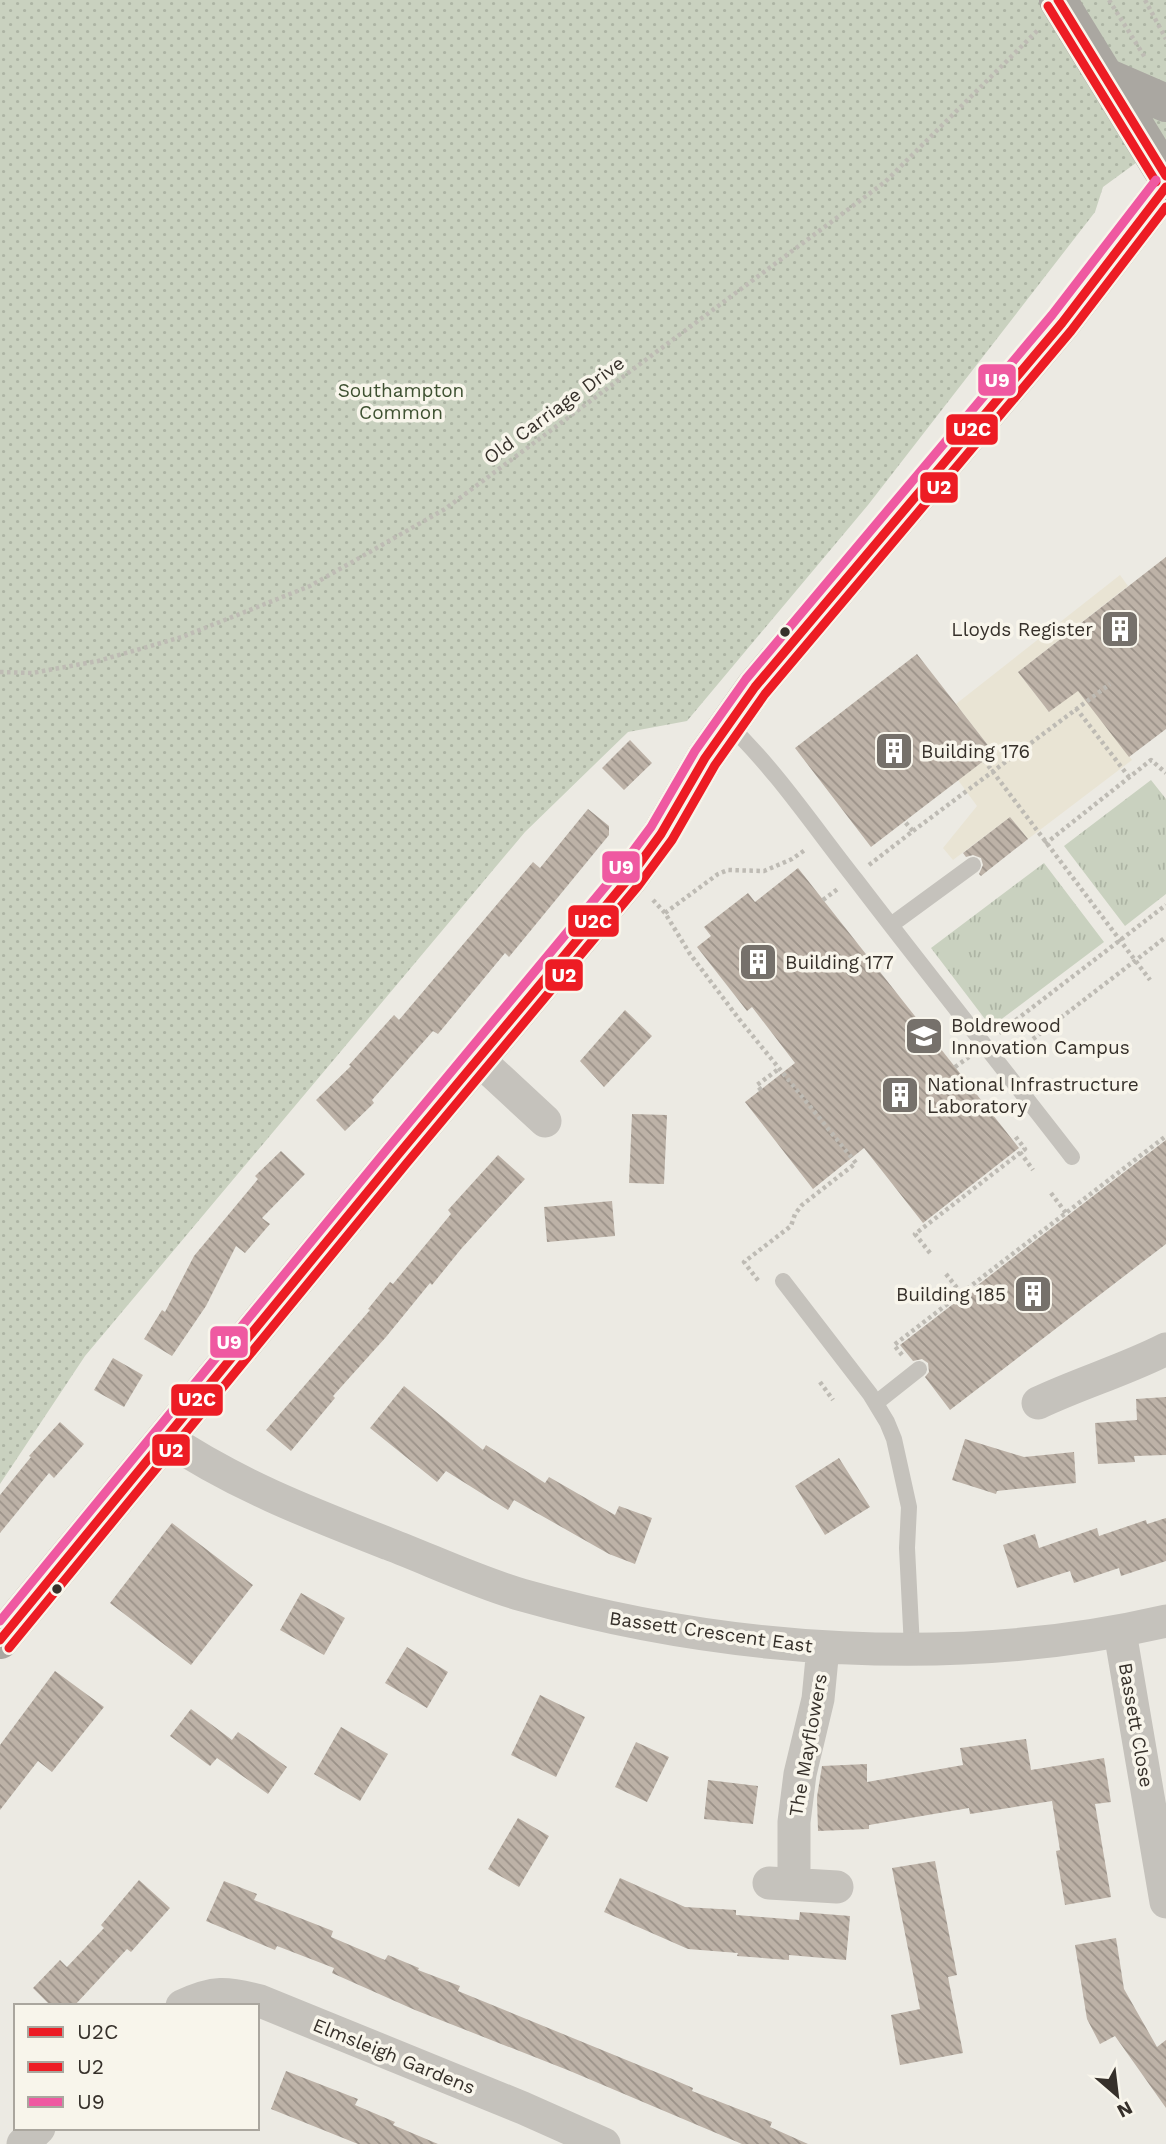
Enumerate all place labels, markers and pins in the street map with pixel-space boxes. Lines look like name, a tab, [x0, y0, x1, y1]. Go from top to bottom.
building icon: Lloyds Register	[1099, 608, 1141, 650]
place label: Lloyds Register	[951, 618, 1093, 641]
unlabelled marker	[778, 625, 792, 639]
building icon: Building 176	[873, 730, 915, 772]
place label: Building 176	[921, 740, 1030, 763]
building icon: Building 177	[737, 941, 779, 983]
place label: Building 177	[785, 951, 894, 974]
place label: Boldrewood Innovation Campus	[951, 1014, 1130, 1059]
school or university icon: Boldrewood Innovation Campus	[903, 1015, 945, 1057]
place label: National Infrastructure Laboratory	[927, 1073, 1139, 1118]
building icon: National Infrastructure Laboratory	[879, 1074, 921, 1116]
building icon: Building 185	[1012, 1273, 1054, 1315]
place label: Building 185	[896, 1283, 1006, 1306]
unlabelled marker	[50, 1582, 64, 1596]

